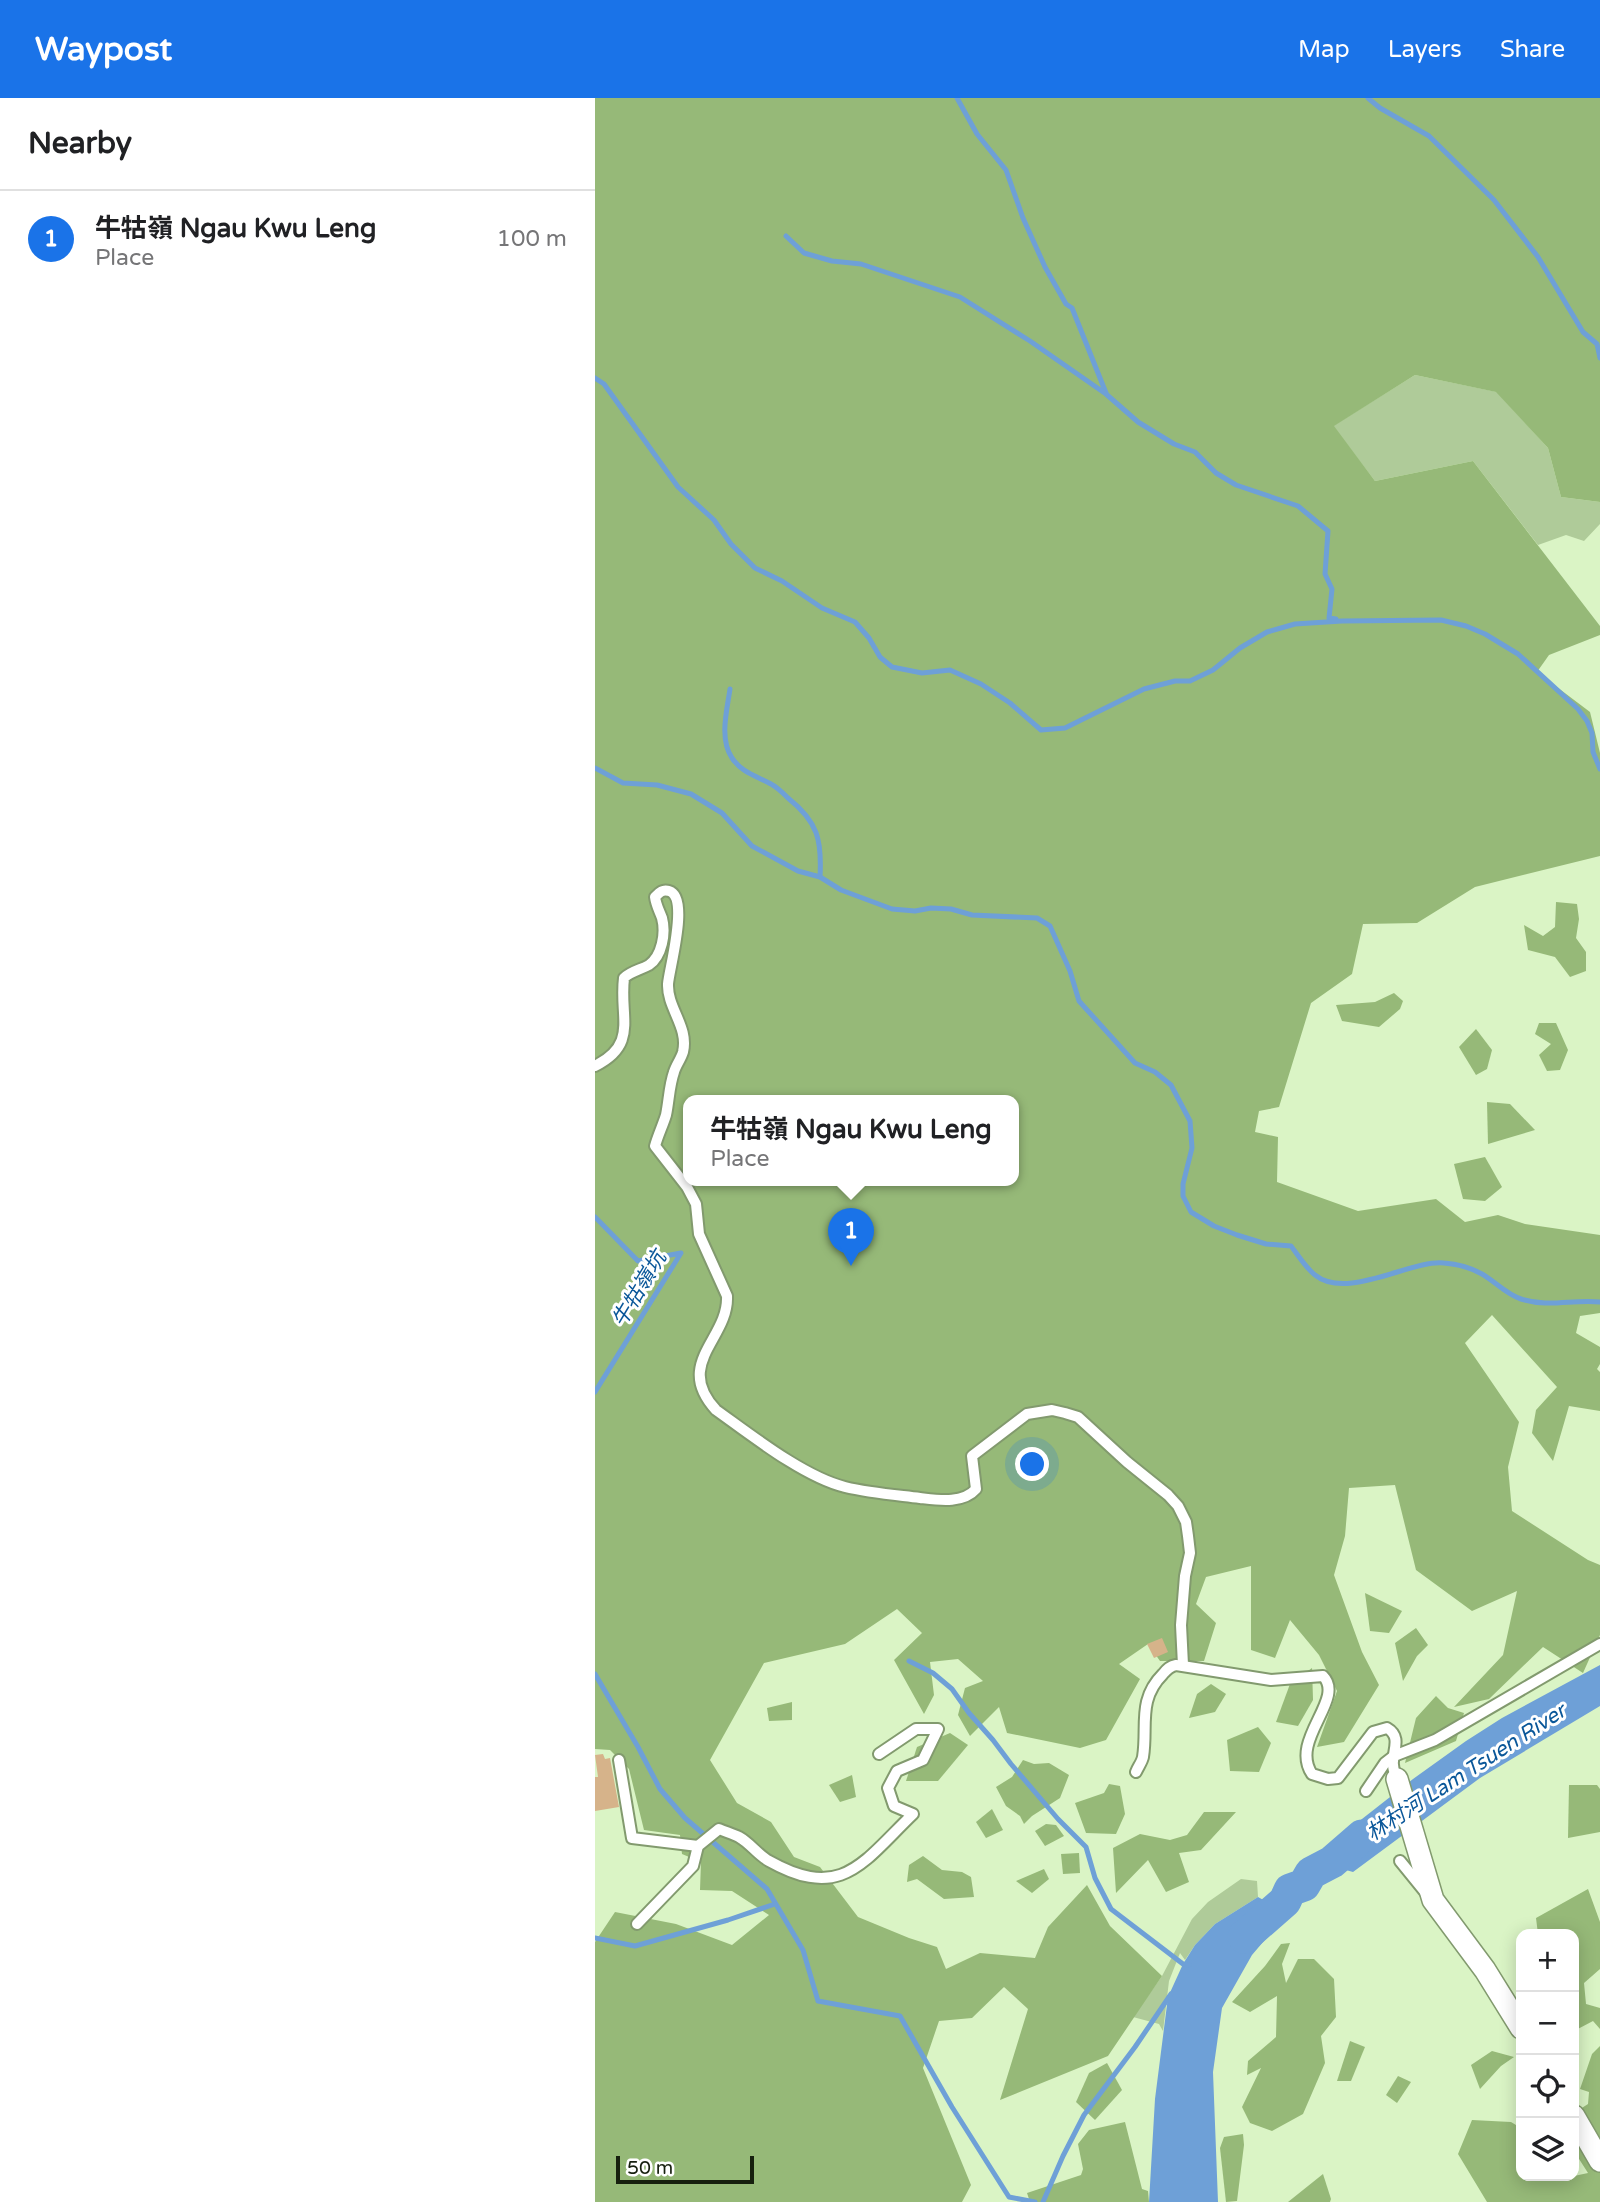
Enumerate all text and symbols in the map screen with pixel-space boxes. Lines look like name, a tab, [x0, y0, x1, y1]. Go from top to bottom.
text: Waypost	[35, 30, 172, 69]
text: Map	[1298, 35, 1350, 64]
text: Layers	[1388, 35, 1462, 64]
text: Share	[1500, 35, 1565, 64]
text: Nearby	[28, 125, 132, 162]
text: 牛牯嶺 Ngau Kwu Leng	[95, 213, 376, 244]
text: 1	[44, 225, 58, 253]
text: 100 m	[497, 225, 567, 253]
text: Place	[95, 244, 154, 272]
popup	[683, 1095, 1019, 1186]
text: 牛牯嶺 Ngau Kwu Leng	[710, 1114, 992, 1145]
text: Place	[710, 1145, 769, 1173]
pin: 1	[828, 1208, 874, 1266]
water label: 牛牯嶺坑	[607, 1244, 673, 1332]
your location	[1015, 1447, 1049, 1481]
water label: 林村河 Lam Tsuen River	[1362, 1697, 1573, 1846]
map controls	[1516, 1929, 1579, 2181]
button: +	[1516, 1929, 1579, 1992]
button: −	[1516, 1992, 1579, 2055]
button: locate	[1516, 2055, 1579, 2118]
button: layers	[1516, 2118, 1579, 2181]
scale bar	[616, 2153, 754, 2185]
text: 50 m	[627, 2157, 673, 2179]

